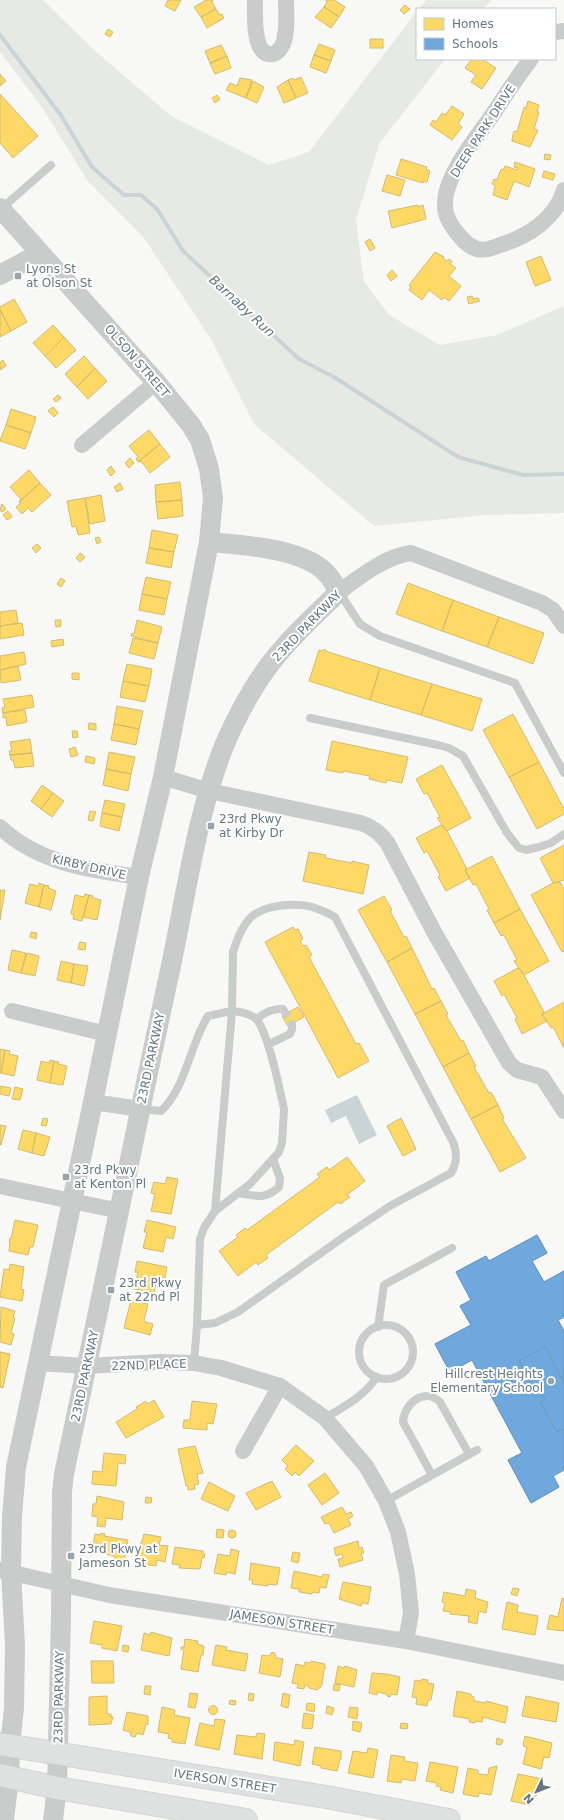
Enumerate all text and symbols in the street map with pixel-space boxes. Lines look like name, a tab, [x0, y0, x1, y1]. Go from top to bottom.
legend	[416, 8, 556, 60]
text: Homes	[452, 17, 494, 31]
text: Schools	[452, 37, 498, 51]
street label: DEER PARK DRIVE	[448, 82, 518, 180]
place label: Lyons St at Olson St	[26, 262, 92, 290]
marker: Lyons St at Olson St	[13, 271, 23, 281]
water label: Barnaby Run	[206, 272, 278, 340]
street label: OLSON STREET	[102, 322, 173, 401]
street label: 23RD PARKWAY	[270, 587, 345, 664]
place label: 23rd Pkwy at Kirby Dr	[219, 812, 284, 840]
marker: 23rd Pkwy at Kirby Dr	[206, 821, 216, 831]
street label: KIRBY DRIVE	[51, 852, 127, 882]
street label: 23RD PARKWAY	[134, 1010, 168, 1105]
place label: 23rd Pkwy at Kenton Pl	[74, 1163, 146, 1191]
marker: 23rd Pkwy at Kenton Pl	[61, 1172, 71, 1182]
place label: 23rd Pkwy at 22nd Pl	[119, 1276, 182, 1304]
marker: 23rd Pkwy at 22nd Pl	[106, 1285, 116, 1295]
street label: 23RD PARKWAY	[68, 1328, 102, 1423]
street label: 22ND PLACE	[111, 1357, 187, 1373]
place label: Hillcrest Heights Elementary School	[430, 1367, 543, 1395]
marker: Hillcrest Heights Elementary School	[546, 1376, 556, 1386]
place label: 23rd Pkwy at Jameson St	[78, 1542, 158, 1570]
marker: 23rd Pkwy at Jameson St	[66, 1551, 76, 1561]
street label: JAMESON STREET	[228, 1607, 336, 1637]
street label: 23RD PARKWAY	[51, 1650, 67, 1744]
street label: IVERSON STREET	[173, 1766, 278, 1796]
north arrow	[516, 1772, 556, 1812]
text: N	[521, 1791, 537, 1806]

